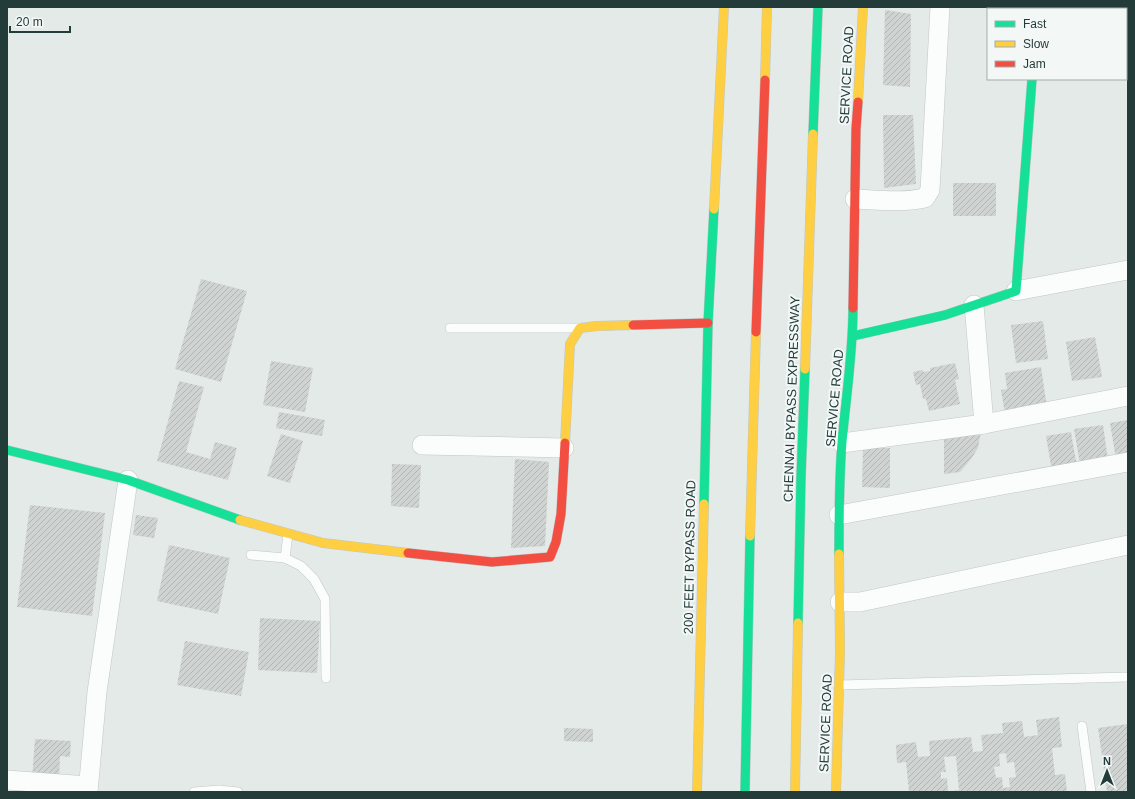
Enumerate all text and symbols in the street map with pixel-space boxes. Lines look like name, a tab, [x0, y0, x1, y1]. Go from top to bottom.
scale bar	[10, 8, 70, 34]
legend	[987, 8, 1127, 80]
text: 20 m	[16, 15, 43, 29]
text: Fast	[1023, 17, 1047, 31]
street label: SERVICE ROAD	[836, 26, 857, 124]
text: Slow	[1023, 37, 1049, 51]
text: Jam	[1023, 57, 1046, 71]
street label: CHENNAI BYPASS EXPRESSWAY	[780, 295, 803, 502]
street label: SERVICE ROAD	[823, 349, 846, 448]
street label: 200 FEET BYPASS ROAD	[681, 480, 698, 634]
street label: SERVICE ROAD	[816, 674, 835, 772]
north arrow	[1087, 751, 1127, 791]
text: N	[1103, 755, 1111, 767]

